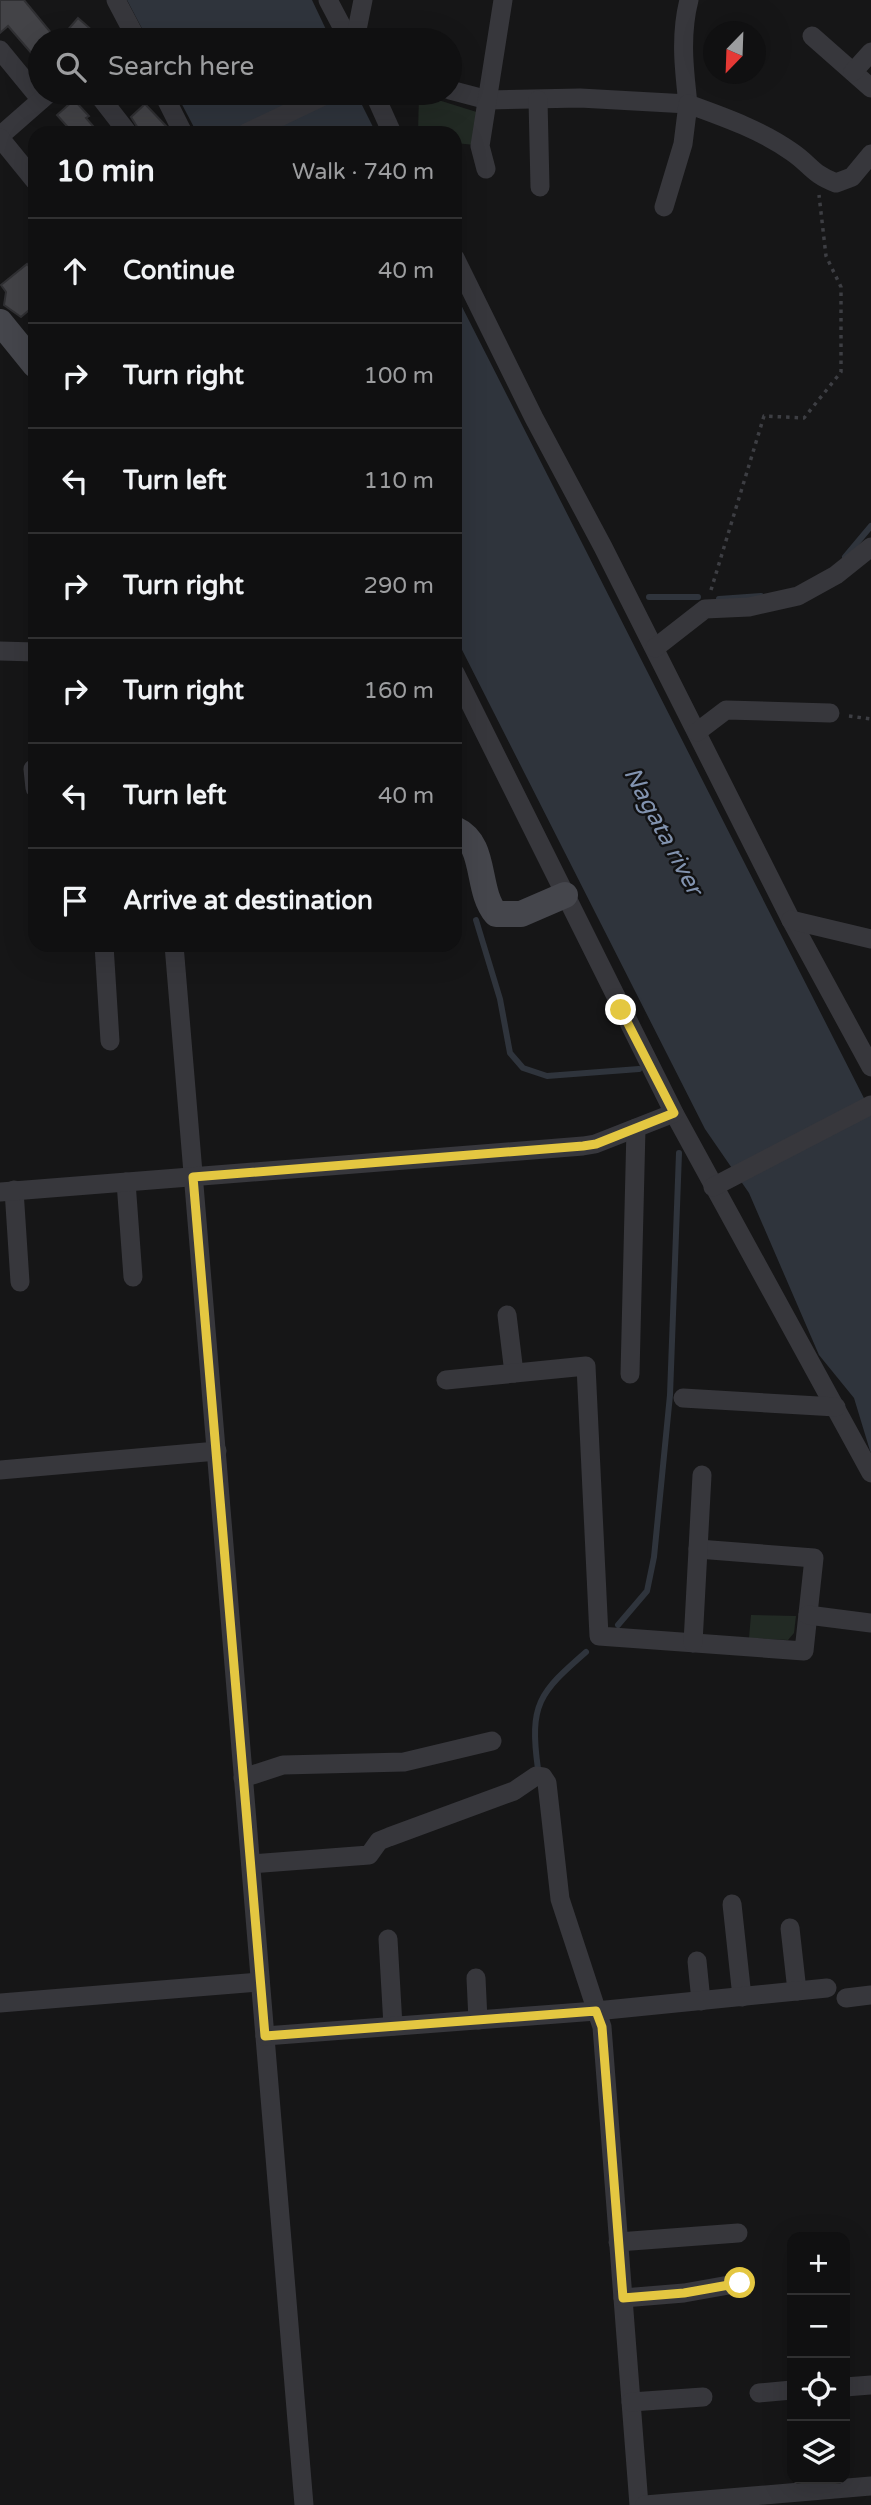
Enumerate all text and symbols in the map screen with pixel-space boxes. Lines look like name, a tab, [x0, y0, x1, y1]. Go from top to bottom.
north arrow	[703, 21, 766, 84]
search box	[28, 28, 462, 105]
icon: search	[52, 48, 90, 86]
text: Search here	[108, 51, 254, 82]
text: 10 min	[56, 153, 155, 190]
text: Walk · 740 m	[292, 158, 434, 186]
icon: ahead	[56, 252, 94, 290]
text: Continue	[123, 255, 235, 286]
text: 40 m	[378, 257, 434, 285]
icon: right	[56, 357, 94, 395]
text: Turn right	[123, 360, 244, 391]
text: 100 m	[364, 362, 434, 390]
icon: left	[56, 462, 94, 500]
text: Turn left	[123, 465, 226, 496]
text: 110 m	[364, 467, 434, 495]
icon: right	[56, 567, 94, 605]
text: Turn right	[123, 570, 244, 601]
text: 290 m	[364, 572, 434, 600]
icon: right	[56, 672, 94, 710]
text: Turn right	[123, 675, 244, 706]
text: 160 m	[364, 677, 434, 705]
water label: Nagata river	[617, 762, 710, 902]
icon: left	[56, 777, 94, 815]
text: Turn left	[123, 780, 226, 811]
text: 40 m	[378, 782, 434, 810]
icon: arrive	[56, 882, 94, 920]
text: Arrive at destination	[123, 885, 373, 916]
route end	[605, 994, 636, 1025]
map controls	[787, 2232, 850, 2484]
button: +	[787, 2232, 850, 2295]
route start	[724, 2267, 755, 2298]
button: −	[787, 2295, 850, 2358]
button: locate	[787, 2358, 850, 2421]
button: layers	[787, 2421, 850, 2484]

